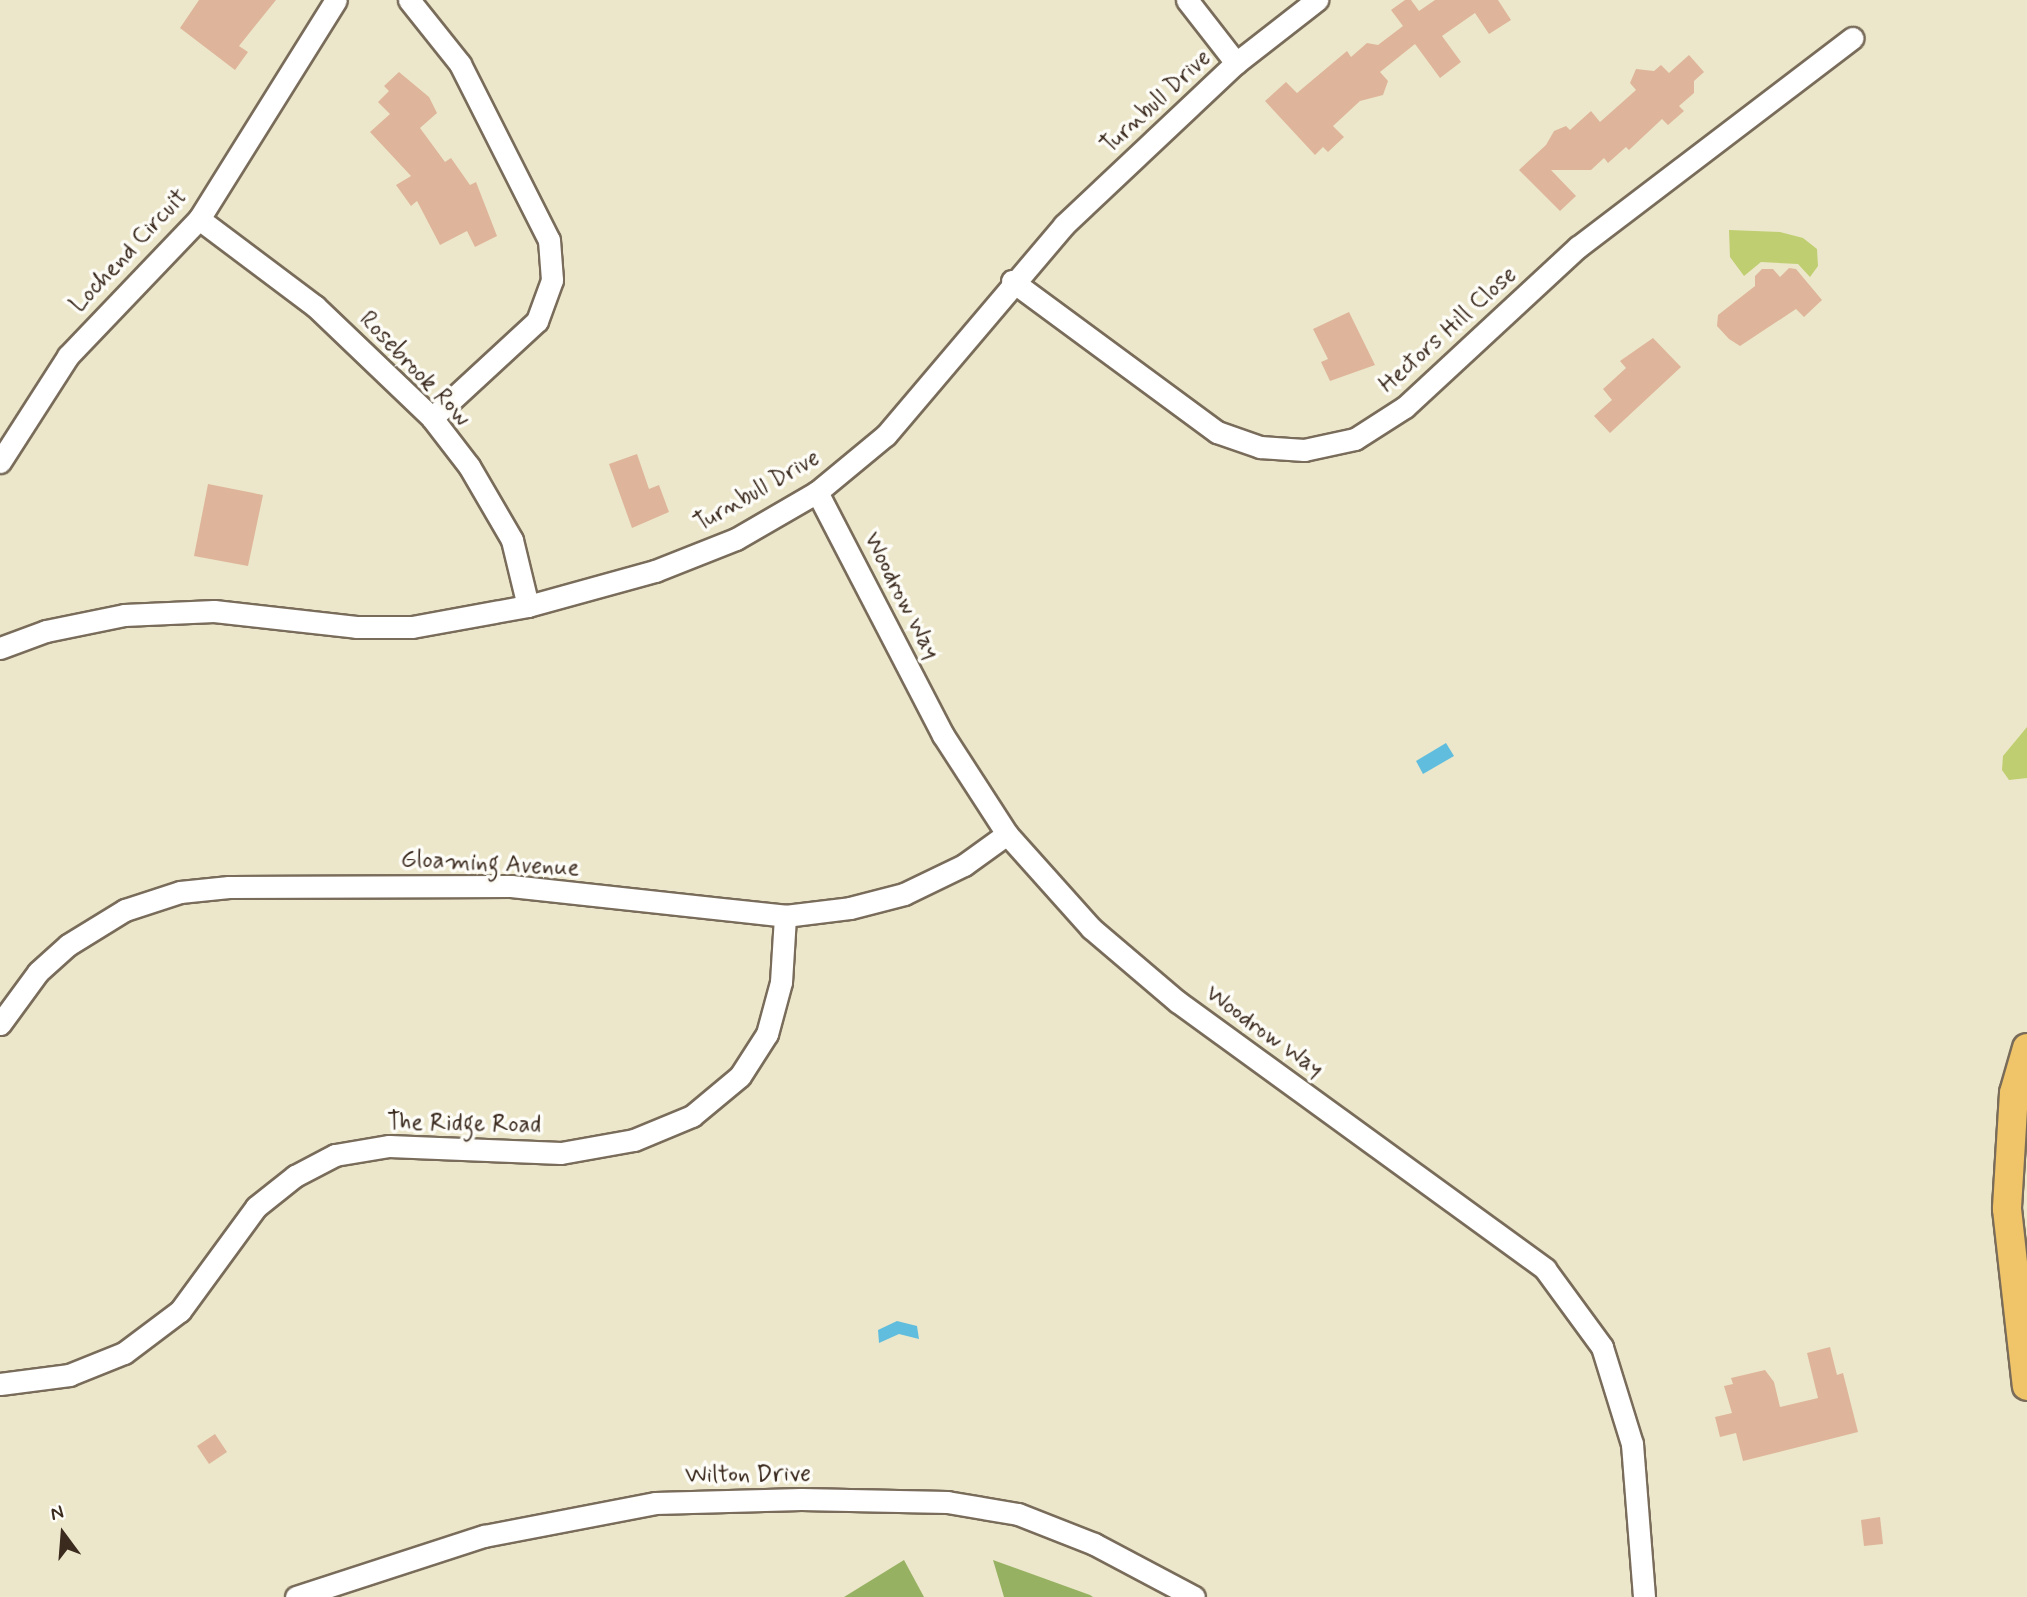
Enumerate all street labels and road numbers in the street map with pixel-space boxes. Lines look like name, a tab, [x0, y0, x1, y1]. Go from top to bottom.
street label: Turnbull Drive	[1095, 44, 1217, 160]
street label: Lochend Circuit	[63, 182, 195, 320]
street label: Hectors Hill Close	[1374, 261, 1522, 399]
street label: Rosebrook Row	[354, 306, 476, 432]
street label: Turnbull Drive	[689, 444, 825, 538]
street label: Woodrow Way	[856, 526, 946, 666]
street label: Gloaming Avenue	[399, 845, 581, 883]
street label: Woodrow Way	[1198, 979, 1330, 1085]
street label: The Ridge Road	[388, 1108, 540, 1140]
street label: Wilton Drive	[686, 1460, 810, 1490]

